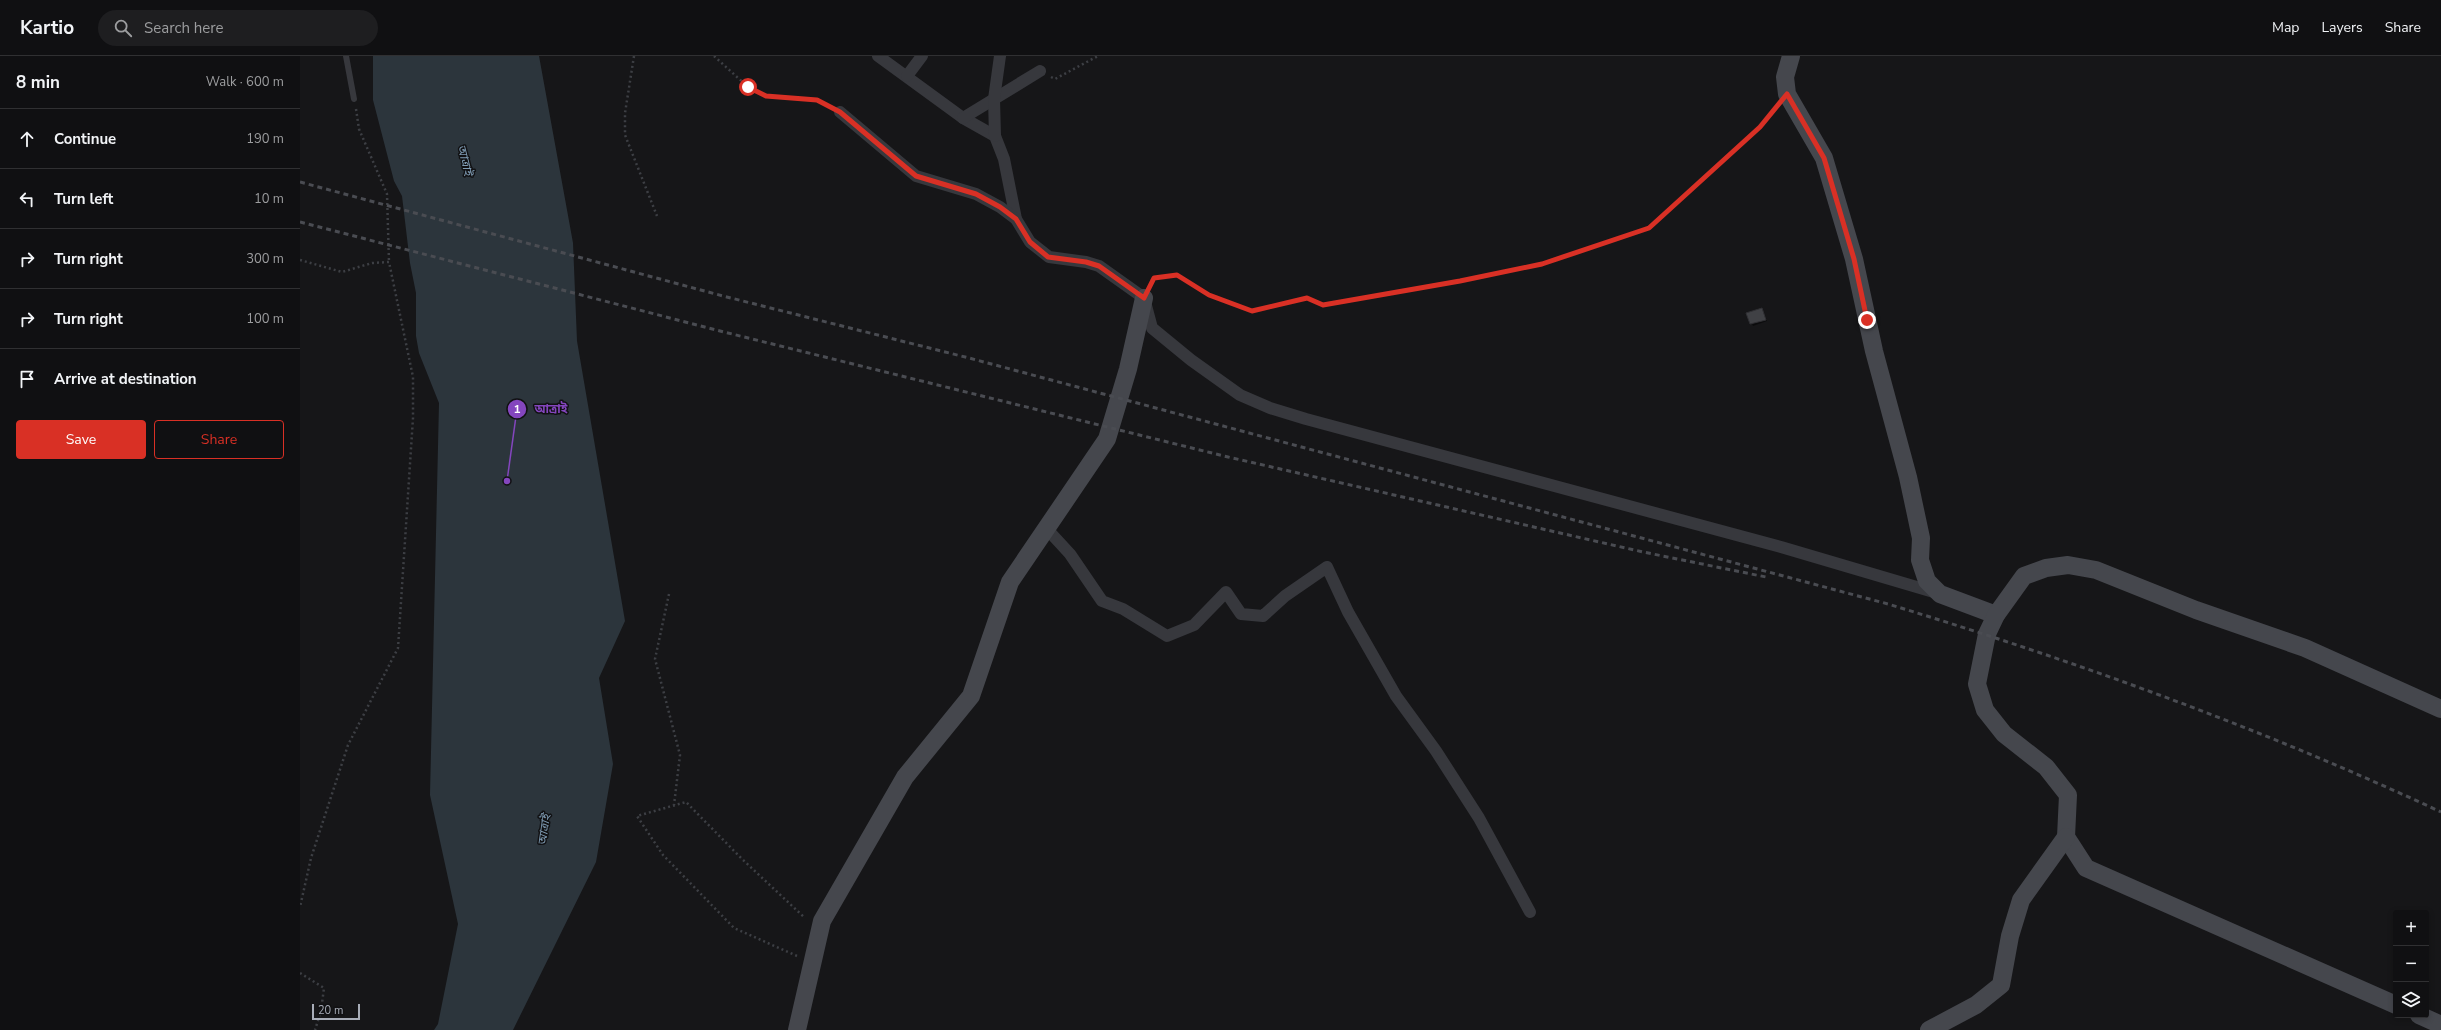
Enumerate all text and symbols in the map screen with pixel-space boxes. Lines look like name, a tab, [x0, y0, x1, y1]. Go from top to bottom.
search box	[98, 10, 378, 46]
text: Kartio	[20, 15, 74, 41]
icon: search	[112, 17, 134, 39]
text: Search here	[144, 18, 224, 38]
text: Map	[2272, 18, 2299, 37]
text: Layers	[2321, 18, 2363, 37]
text: Share	[2385, 18, 2421, 37]
text: 8 min	[16, 71, 60, 94]
text: Walk · 600 m	[206, 73, 284, 91]
route start	[739, 78, 757, 96]
icon: ahead	[16, 128, 38, 150]
text: Continue	[54, 129, 116, 149]
text: 190 m	[246, 130, 284, 148]
water label: আত্রাই	[453, 143, 477, 180]
icon: left	[16, 188, 38, 210]
text: Turn left	[54, 189, 113, 209]
text: 10 m	[254, 190, 284, 208]
icon: right	[16, 248, 38, 270]
text: Turn right	[54, 249, 123, 269]
text: 300 m	[246, 250, 284, 268]
icon: right	[16, 308, 38, 330]
text: Turn right	[54, 309, 123, 329]
text: 100 m	[246, 310, 284, 328]
route end	[1858, 311, 1876, 329]
icon: arrive	[16, 368, 38, 390]
text: Arrive at destination	[54, 369, 197, 389]
callout: আত্রাই	[507, 397, 576, 421]
text: 1	[513, 401, 521, 417]
text: আত্রাই	[534, 401, 568, 417]
button: Save	[16, 420, 146, 459]
button: Share	[154, 420, 284, 459]
water label: আত্রাই	[534, 811, 554, 847]
map controls	[2393, 910, 2429, 1018]
button: +	[2393, 910, 2429, 946]
button: −	[2393, 946, 2429, 982]
button: layers	[2393, 982, 2429, 1018]
scale bar	[312, 1002, 360, 1021]
text: 20 m	[318, 1003, 343, 1018]

